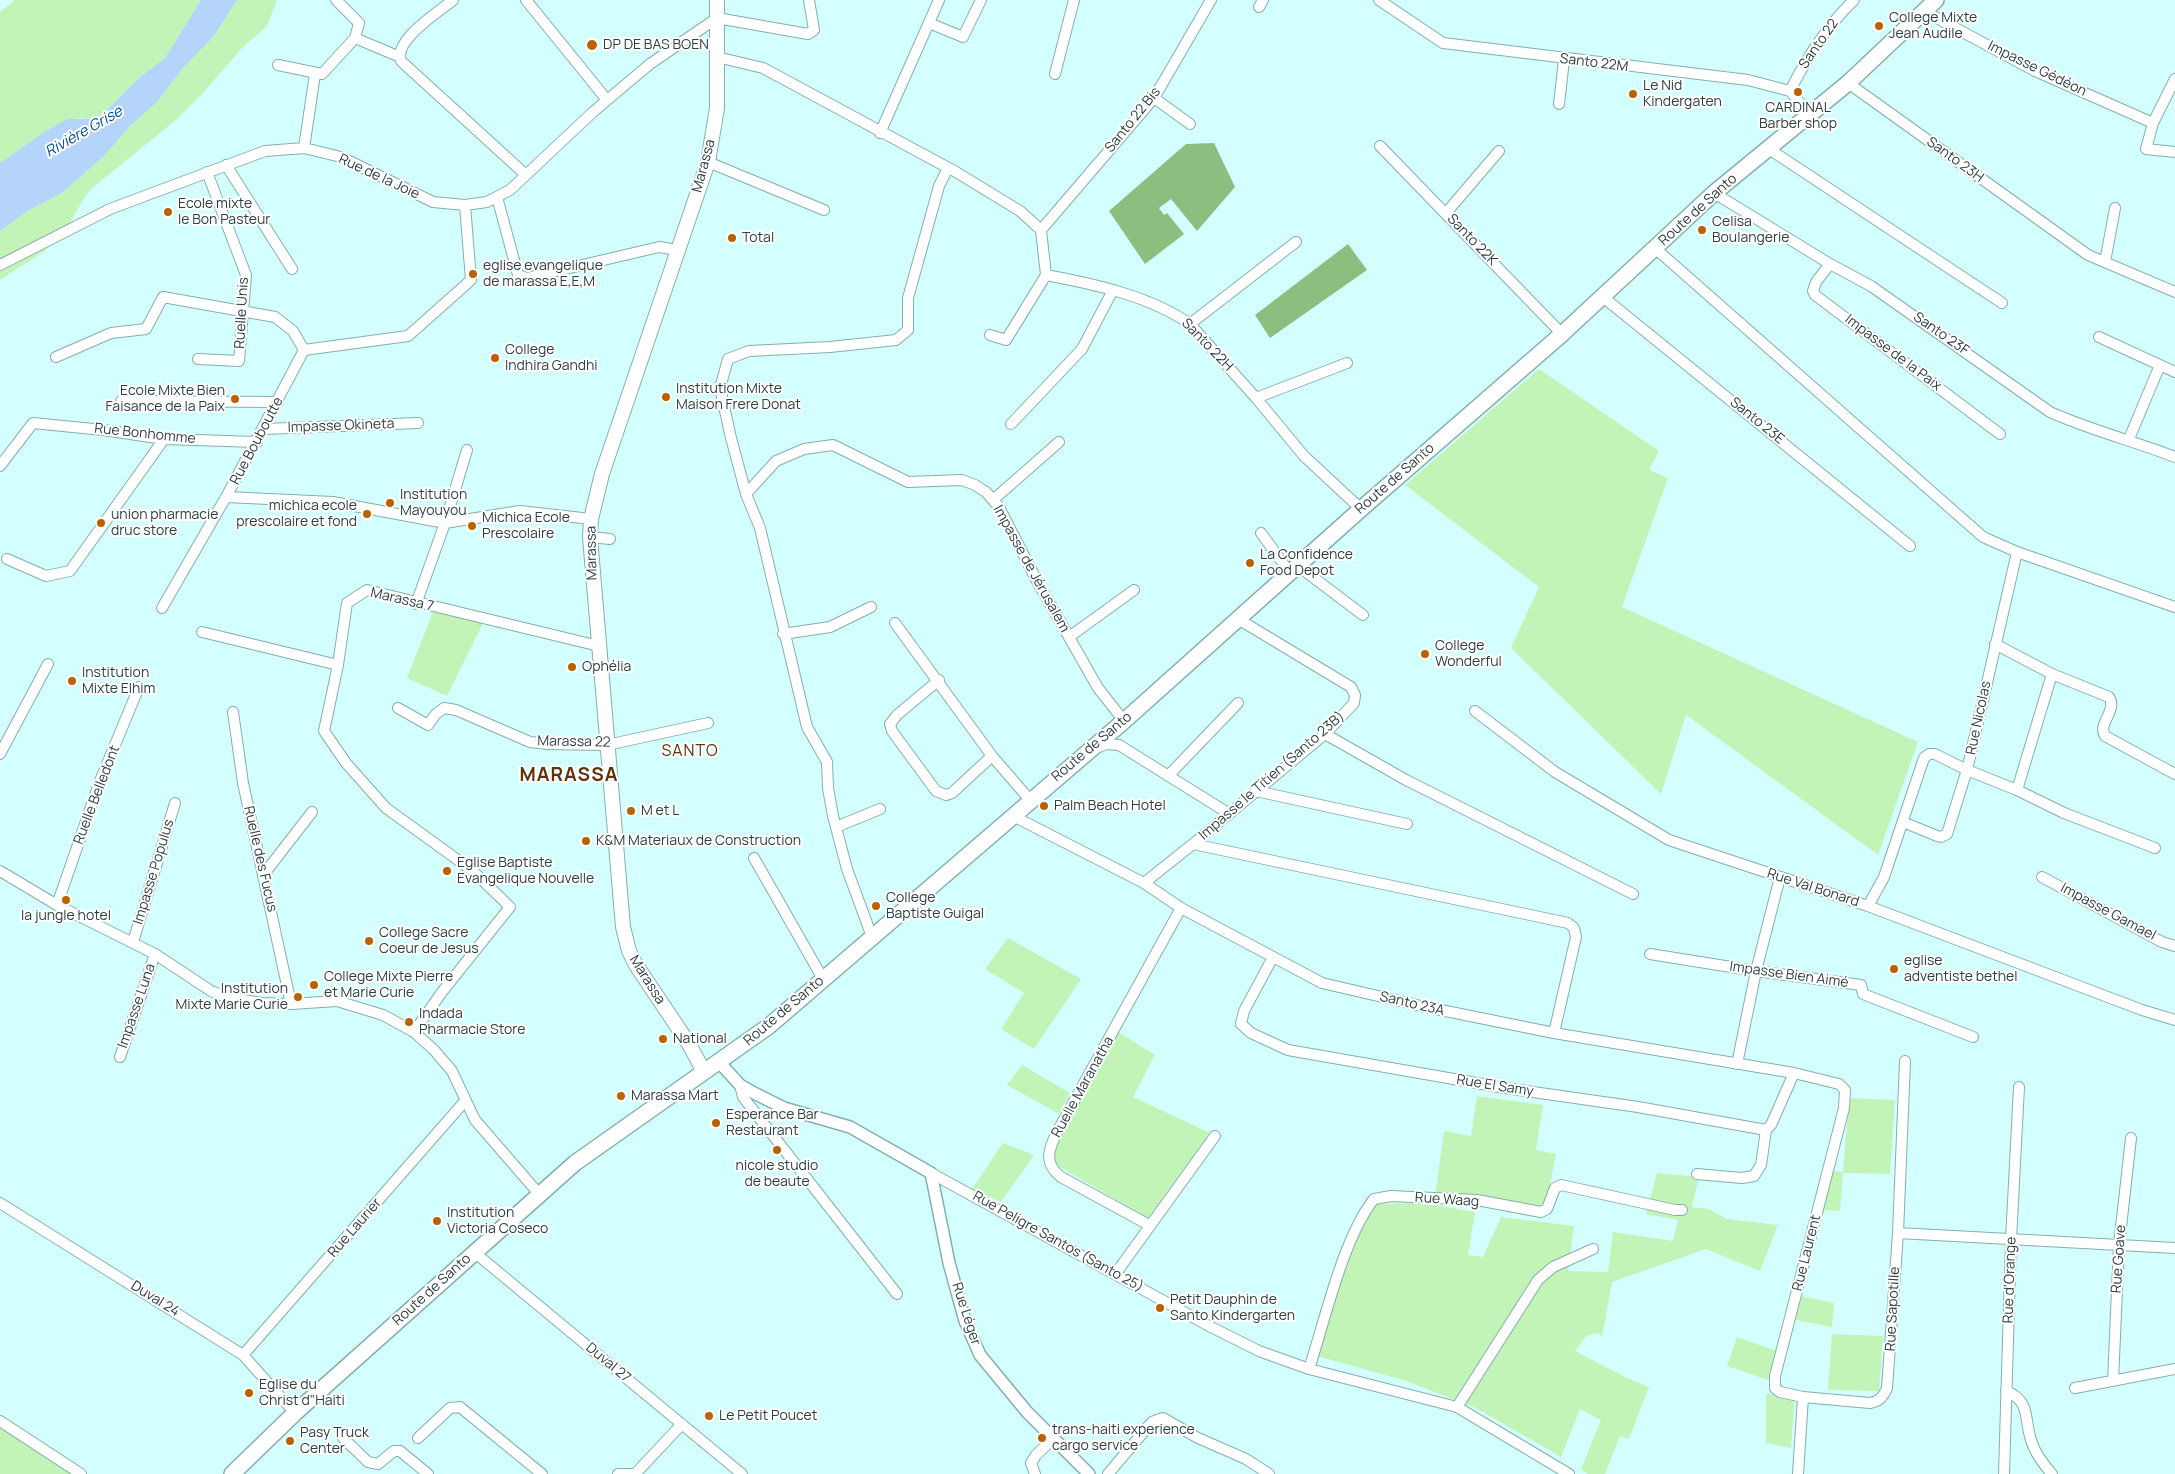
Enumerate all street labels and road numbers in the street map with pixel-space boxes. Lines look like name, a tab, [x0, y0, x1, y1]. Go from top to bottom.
street label: Santo 22	[1796, 16, 1842, 72]
street label: Impasse Gédéon	[1985, 38, 2089, 100]
street label: Santo 22M	[1559, 50, 1629, 76]
street label: Santo 22 Bis	[1102, 84, 1164, 156]
street label: Santo 23H	[1923, 134, 1987, 186]
street label: Marassa	[689, 137, 719, 195]
street label: Rue de la Joie	[336, 151, 422, 203]
street label: Route de Santo	[1655, 171, 1741, 249]
street label: Santo 22K	[1443, 211, 1501, 269]
street label: Ruelle Unis	[232, 277, 252, 349]
street label: Santo 23F	[1910, 309, 1972, 359]
street label: Impasse de la Paix	[1841, 311, 1945, 395]
street label: Santo 22H	[1178, 315, 1236, 375]
street label: Rue Bouboutte	[227, 394, 287, 488]
street label: Santo 23E	[1727, 394, 1787, 448]
street label: Impasse Okineta	[287, 416, 395, 436]
street label: Rue Bonhomme	[94, 420, 196, 448]
street label: Route de Santo	[1352, 440, 1438, 518]
street label: Impasse de Jérusalem	[989, 503, 1073, 635]
street label: Marassa	[583, 526, 601, 580]
street label: Marassa 7	[369, 585, 435, 615]
street label: Rue Nicolas	[1963, 679, 1995, 757]
street label: Impasse le Titien (Santo 23B)	[1196, 708, 1348, 844]
street label: Route de Santo	[1049, 709, 1135, 785]
street label: Marassa 22	[537, 733, 611, 751]
street label: Ruelle Belledont	[70, 743, 124, 847]
street label: Ruelle des Fucus	[240, 804, 280, 914]
street label: Impasse Populus	[130, 817, 178, 927]
street label: Rue Val Bonard	[1765, 865, 1861, 911]
street label: Impasse Gamael	[2057, 880, 2159, 944]
street label: Marassa	[625, 952, 669, 1008]
street label: Impasse Bien Aimé	[1728, 958, 1850, 992]
street label: Impasse Luna	[115, 961, 159, 1051]
street label: Route de Santo	[741, 973, 827, 1049]
street label: Santo 23A	[1378, 988, 1446, 1020]
street label: Ruelle Maranatha	[1048, 1034, 1118, 1140]
street label: Rue El Samy	[1455, 1072, 1535, 1100]
street label: Rue Peligre Santos (Santo 25)	[970, 1188, 1146, 1296]
street label: Rue Waag	[1414, 1189, 1480, 1211]
street label: Rue Laurier	[325, 1195, 385, 1261]
street label: Rue Laurent	[1789, 1213, 1825, 1293]
street label: Rue Goave	[2108, 1224, 2130, 1294]
street label: Rue d'Orange	[2000, 1236, 2020, 1324]
street label: Route de Santo	[389, 1251, 475, 1329]
street label: Rue Sapotille	[1882, 1266, 1904, 1352]
street label: Duval 24	[128, 1278, 182, 1320]
street label: Rue Léger	[948, 1281, 984, 1347]
street label: Duval 27	[582, 1339, 634, 1387]

